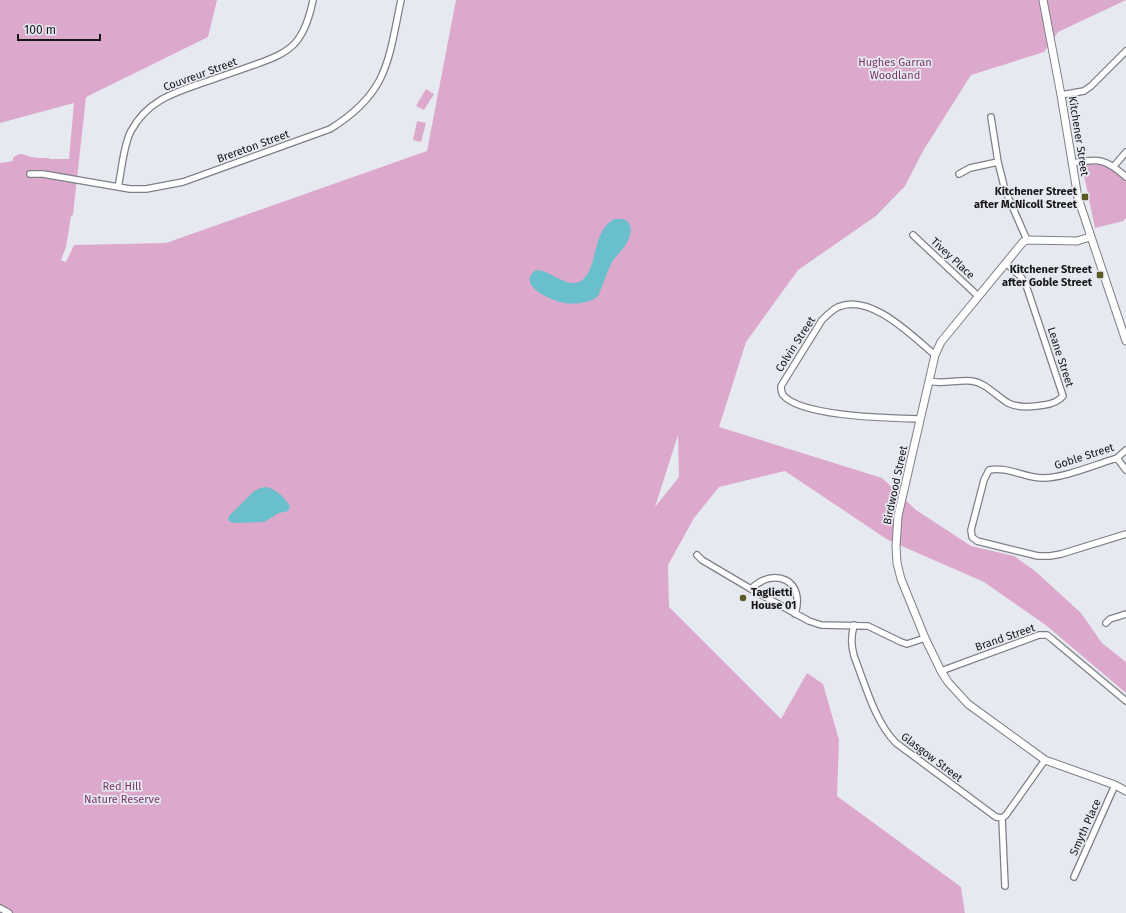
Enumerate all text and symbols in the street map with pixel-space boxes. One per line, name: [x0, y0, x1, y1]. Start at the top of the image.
scale bar: [18, 16, 100, 42]
text: 100 m: [24, 23, 56, 37]
street label: Couvreur Street: [162, 55, 239, 94]
park label: Hughes Garran Woodland: [858, 56, 932, 82]
street label: Kitchener Street: [1066, 95, 1091, 177]
street label: Brereton Street: [215, 127, 291, 166]
place label: Kitchener Street after McNicoll Street: [974, 185, 1078, 211]
marker: Kitchener Street after McNicoll Street: [1080, 192, 1090, 202]
street label: Tivey Place: [928, 235, 977, 282]
place label: Kitchener Street after Goble Street: [1002, 263, 1093, 289]
marker: Kitchener Street after Goble Street: [1095, 270, 1105, 280]
street label: Colvin Street: [773, 314, 818, 374]
street label: Leane Street: [1045, 326, 1076, 389]
street label: Goble Street: [1053, 441, 1116, 472]
street label: Birdwood Street: [881, 444, 910, 526]
place label: Taglietti House 01: [751, 586, 796, 612]
marker: Taglietti House 01: [738, 593, 748, 603]
street label: Brand Street: [974, 621, 1037, 654]
street label: Glasgow Street: [898, 730, 965, 785]
park label: Red Hill Nature Reserve: [84, 780, 160, 806]
street label: Smyth Place: [1067, 797, 1104, 858]

